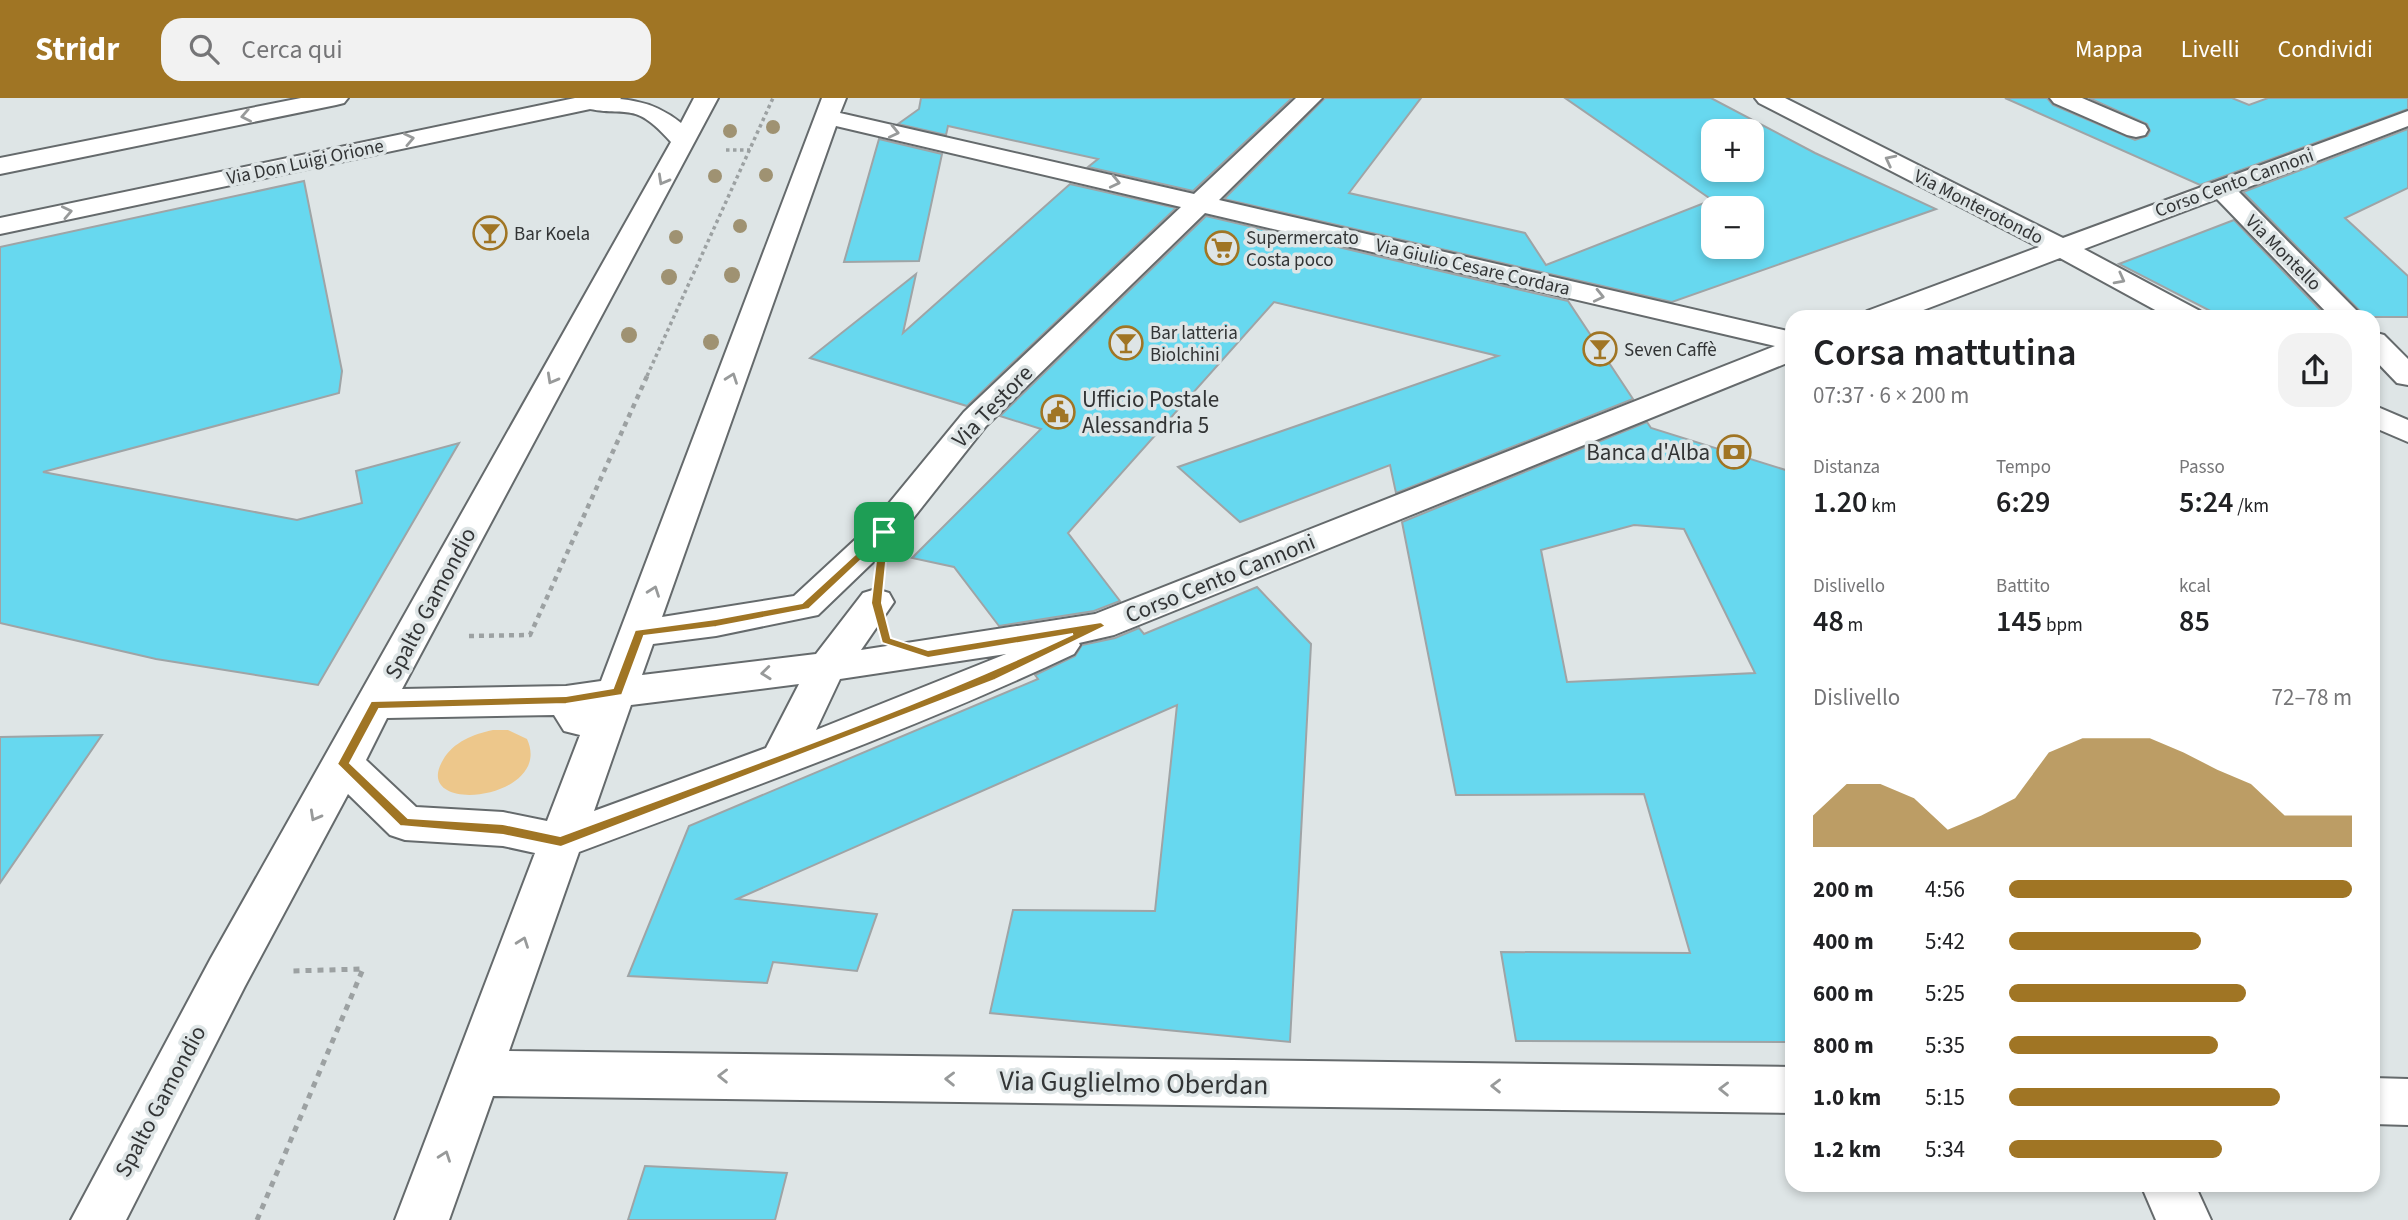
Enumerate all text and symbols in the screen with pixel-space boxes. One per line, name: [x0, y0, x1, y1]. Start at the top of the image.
search box: [161, 18, 651, 81]
text: Stridr: [35, 26, 119, 73]
icon: search: [185, 30, 223, 68]
text: Cerca qui: [241, 31, 343, 68]
text: Mappa: [2075, 32, 2143, 67]
text: Livelli: [2181, 32, 2240, 67]
text: Condividi: [2278, 32, 2373, 67]
one-way arrow: [240, 108, 252, 123]
map controls: [1701, 119, 1764, 259]
button: +: [1701, 119, 1764, 182]
one-way arrow: [887, 124, 899, 138]
street label: Via Don Luigi Orione: [224, 133, 386, 192]
one-way arrow: [403, 133, 415, 148]
street label: Corso Cento Cannoni: [2151, 142, 2318, 225]
one-way arrow: [1885, 155, 1897, 169]
street label: Via Monterotondo: [1909, 163, 2048, 252]
one-way arrow: [658, 173, 671, 185]
one-way arrow: [1109, 174, 1121, 189]
button: −: [1701, 196, 1764, 259]
one-way arrow: [61, 205, 73, 220]
street label: Via Montello: [2239, 209, 2327, 297]
bar icon: Bar Koela: [471, 214, 509, 252]
place label: Bar Koela: [514, 221, 590, 248]
place label: Supermercato Costa poco: [1246, 225, 1359, 274]
supermarket icon: Supermercato Costa poco: [1203, 229, 1241, 267]
street label: Via Giulio Cesare Cordara: [1373, 232, 1573, 303]
one-way arrow: [2113, 271, 2125, 284]
one-way arrow: [1593, 288, 1605, 302]
place label: Bar latteria Biolchini: [1150, 320, 1238, 369]
bar icon: Bar latteria Biolchini: [1107, 324, 1145, 362]
text: Corsa mattutina: [1813, 326, 2077, 380]
bar icon: Seven Caffè: [1581, 330, 1619, 368]
button: share: [2278, 333, 2352, 407]
place label: Seven Caffè: [1624, 337, 1717, 364]
street label: Via Testore: [944, 357, 1040, 455]
one-way arrow: [547, 372, 560, 384]
one-way arrow: [724, 372, 738, 384]
text: 07:37 · 6 × 200 m: [1813, 379, 1969, 412]
place label: Ufficio Postale Alessandria 5: [1082, 383, 1219, 442]
public building icon: Ufficio Postale Alessandria 5: [1039, 393, 1077, 431]
bank icon: Banca d'Alba: [1715, 433, 1753, 471]
place label: Banca d'Alba: [1586, 436, 1710, 469]
text: Distanza: [1813, 454, 1880, 481]
text: Tempo: [1996, 454, 2051, 481]
text: Passo: [2179, 454, 2225, 481]
text: 1.20: [1813, 481, 1867, 524]
text: 6:29: [1996, 481, 2050, 524]
text: 5:24: [2179, 481, 2233, 524]
text: km: [1867, 493, 1896, 520]
text: /km: [2233, 493, 2269, 520]
pin: [854, 502, 914, 562]
icon: arrive: [865, 513, 903, 551]
street label: Spalto Gamondio: [377, 522, 484, 685]
street label: Corso Cento Cannoni: [1120, 525, 1320, 632]
text: Dislivello: [1813, 573, 1885, 600]
text: Battito: [1996, 573, 2050, 600]
text: kcal: [2179, 573, 2211, 600]
one-way arrow: [646, 586, 660, 598]
text: 48: [1813, 600, 1844, 643]
text: 145: [1996, 600, 2042, 643]
text: 85: [2179, 600, 2210, 643]
text: m: [1844, 612, 1863, 639]
text: bpm: [2042, 612, 2083, 639]
one-way arrow: [761, 666, 772, 681]
text: Dislivello: [1813, 681, 1900, 714]
text: 72–78 m: [2272, 681, 2352, 714]
one-way arrow: [310, 808, 323, 821]
text: 200 m: [1813, 873, 1874, 906]
text: 4:56: [1925, 873, 1965, 906]
text: 400 m: [1813, 925, 1874, 958]
text: 5:42: [1925, 925, 1965, 958]
one-way arrow: [515, 937, 529, 949]
text: 600 m: [1813, 977, 1874, 1010]
text: 5:25: [1925, 977, 1965, 1010]
street label: Spalto Gamondio: [107, 1020, 214, 1183]
text: 800 m: [1813, 1029, 1874, 1062]
text: 5:35: [1925, 1029, 1965, 1062]
street label: Via Guglielmo Oberdan: [999, 1061, 1269, 1105]
one-way arrow: [717, 1069, 728, 1084]
one-way arrow: [945, 1071, 955, 1087]
one-way arrow: [1491, 1078, 1501, 1094]
one-way arrow: [1718, 1081, 1729, 1097]
text: 1.0 km: [1813, 1081, 1881, 1114]
text: 5:15: [1925, 1081, 1965, 1114]
text: 1.2 km: [1813, 1133, 1881, 1166]
text: 5:34: [1925, 1133, 1965, 1166]
one-way arrow: [437, 1151, 451, 1163]

